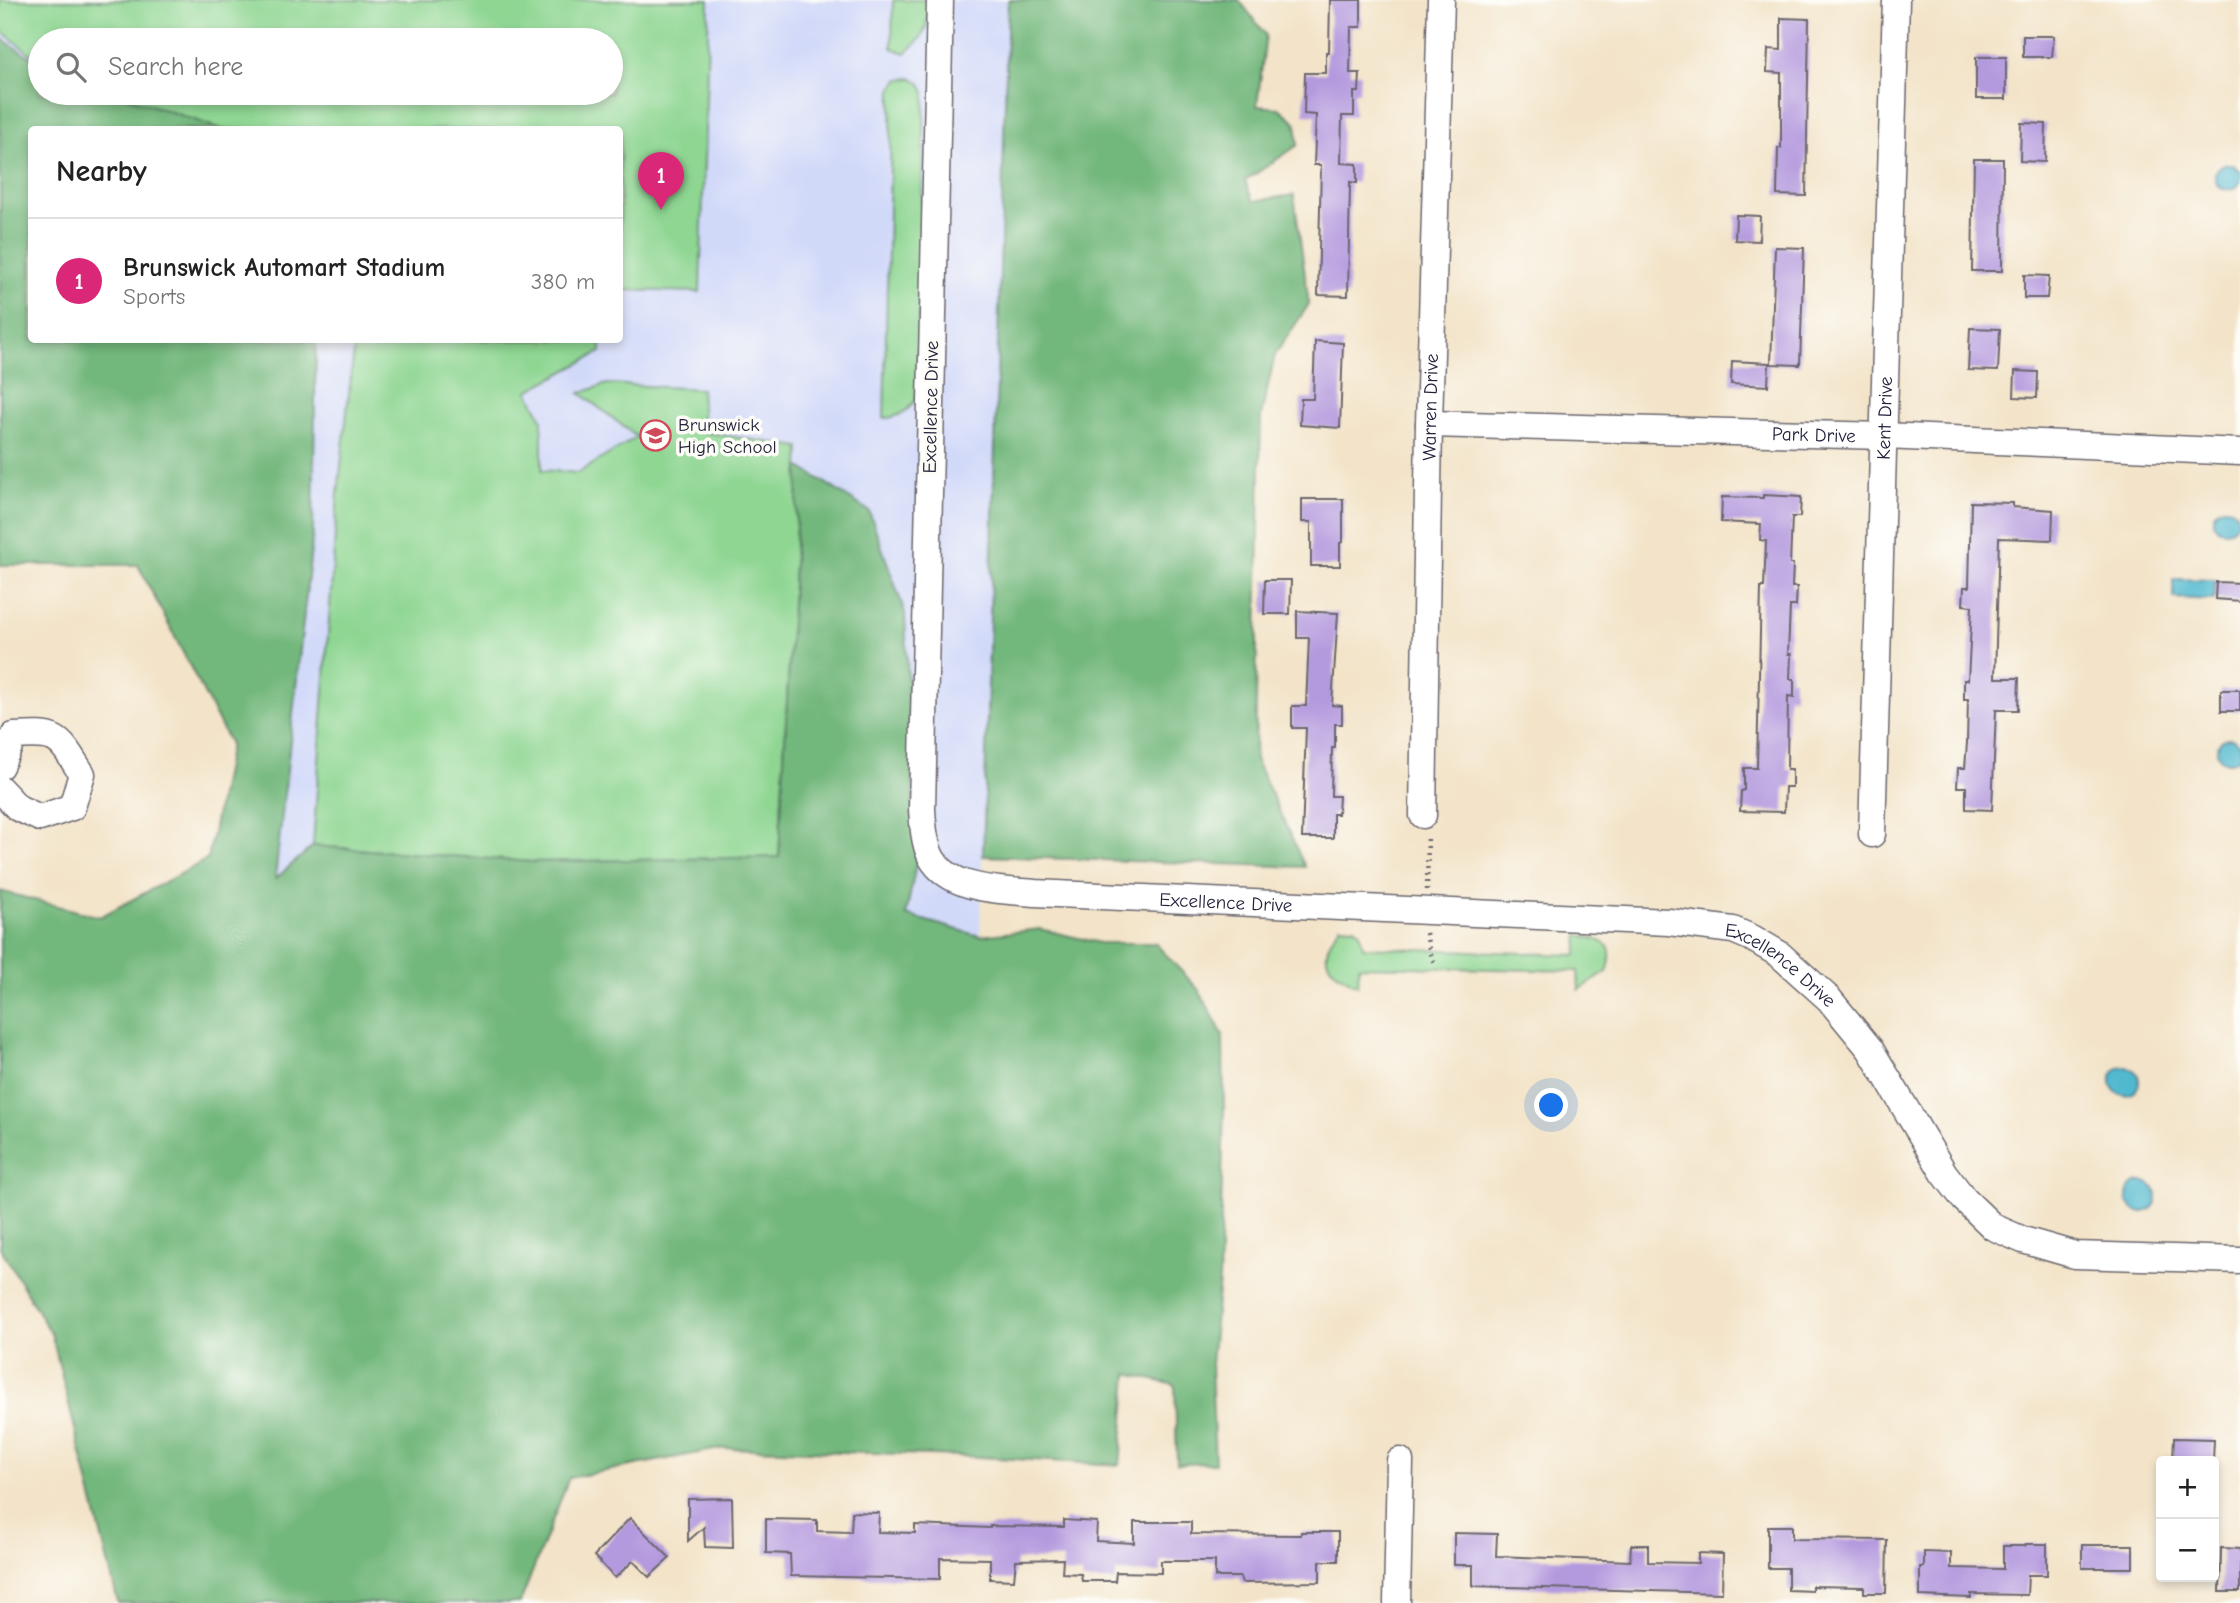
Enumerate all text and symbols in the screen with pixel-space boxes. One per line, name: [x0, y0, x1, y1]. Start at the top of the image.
search box: [28, 28, 623, 105]
icon: search: [52, 48, 90, 86]
text: Search here: [108, 52, 243, 82]
pin: 1: [638, 152, 684, 210]
text: Nearby: [56, 154, 147, 189]
text: Brunswick Automart Stadium: [123, 253, 445, 283]
text: 1: [74, 268, 84, 295]
text: 380 m: [531, 268, 595, 295]
text: Sports: [123, 283, 185, 310]
street label: Excellence Drive: [919, 340, 943, 474]
street label: Warren Drive: [1418, 353, 1443, 461]
street label: Kent Drive: [1873, 376, 1897, 460]
place label: Brunswick High School: [678, 414, 777, 458]
school or university icon: Brunswick High School: [638, 418, 672, 452]
street label: Park Drive: [1772, 423, 1856, 447]
street label: Excellence Drive: [1159, 889, 1293, 917]
street label: Excellence Drive: [1724, 919, 1841, 1011]
your location: [1534, 1088, 1568, 1122]
map controls: [2156, 1456, 2219, 1582]
button: +: [2156, 1456, 2219, 1519]
button: −: [2156, 1519, 2219, 1582]

